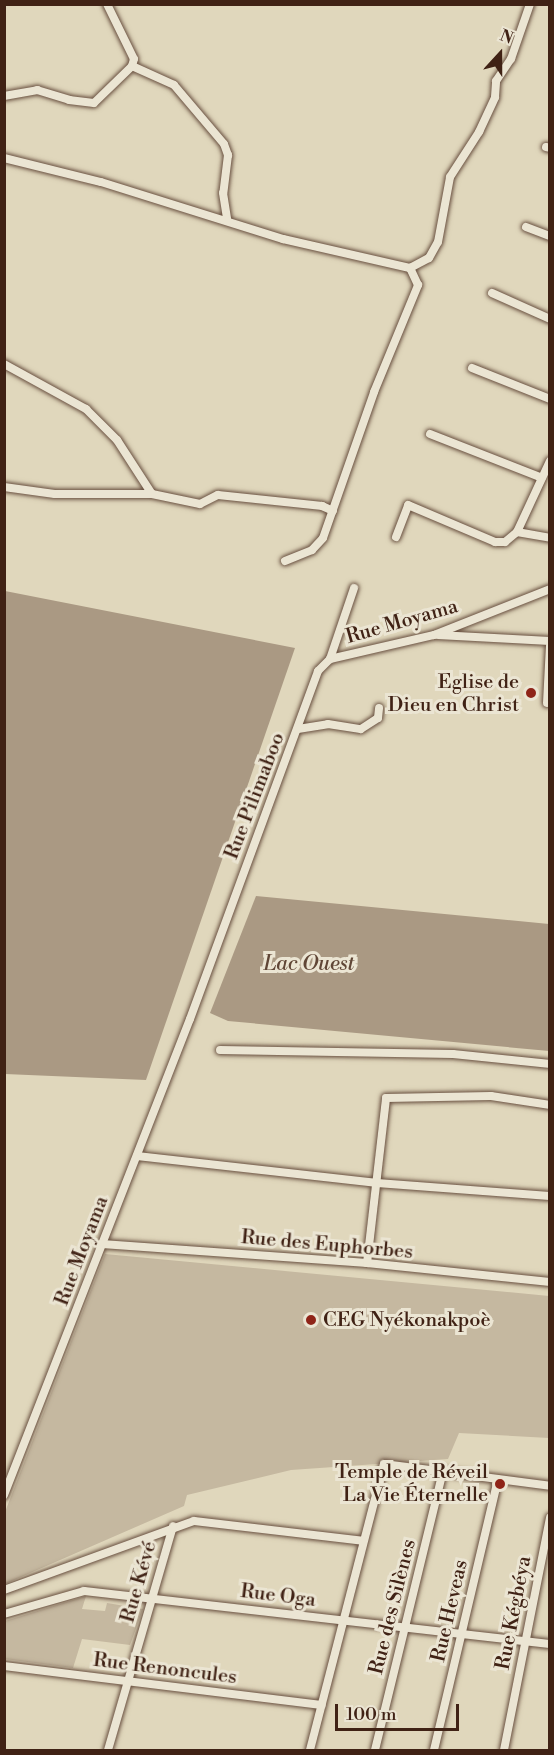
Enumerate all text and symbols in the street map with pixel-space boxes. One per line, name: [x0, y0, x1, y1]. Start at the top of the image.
north arrow: [470, 24, 530, 84]
text: N: [497, 26, 516, 49]
street label: Rue Moyama: [343, 595, 461, 649]
place label: Eglise de Dieu en Christ: [388, 670, 519, 717]
marker: Eglise de Dieu en Christ: [524, 686, 538, 700]
street label: Rue Pilimaboo: [220, 729, 290, 863]
water label: Lac Ouest: [264, 951, 354, 977]
street label: Rue Moyama: [50, 1193, 114, 1309]
street label: Rue des Euphorbes: [240, 1226, 414, 1264]
place label: CEG Nyékonakpoè: [323, 1308, 491, 1332]
marker: CEG Nyékonakpoè: [304, 1313, 318, 1327]
place label: Temple de Réveil La Vie Éternelle: [335, 1460, 488, 1507]
marker: Temple de Réveil La Vie Éternelle: [493, 1477, 507, 1491]
street label: Rue des Silènes: [365, 1537, 421, 1677]
street label: Rue Kévé: [116, 1538, 162, 1626]
street label: Rue Kégbéya: [491, 1554, 537, 1672]
street label: Rue Heveas: [427, 1558, 473, 1664]
street label: Rue Oga: [239, 1579, 317, 1613]
street label: Rue Renoncules: [92, 1648, 238, 1690]
scale bar: [338, 1692, 462, 1730]
text: 100 m: [346, 1703, 397, 1726]

